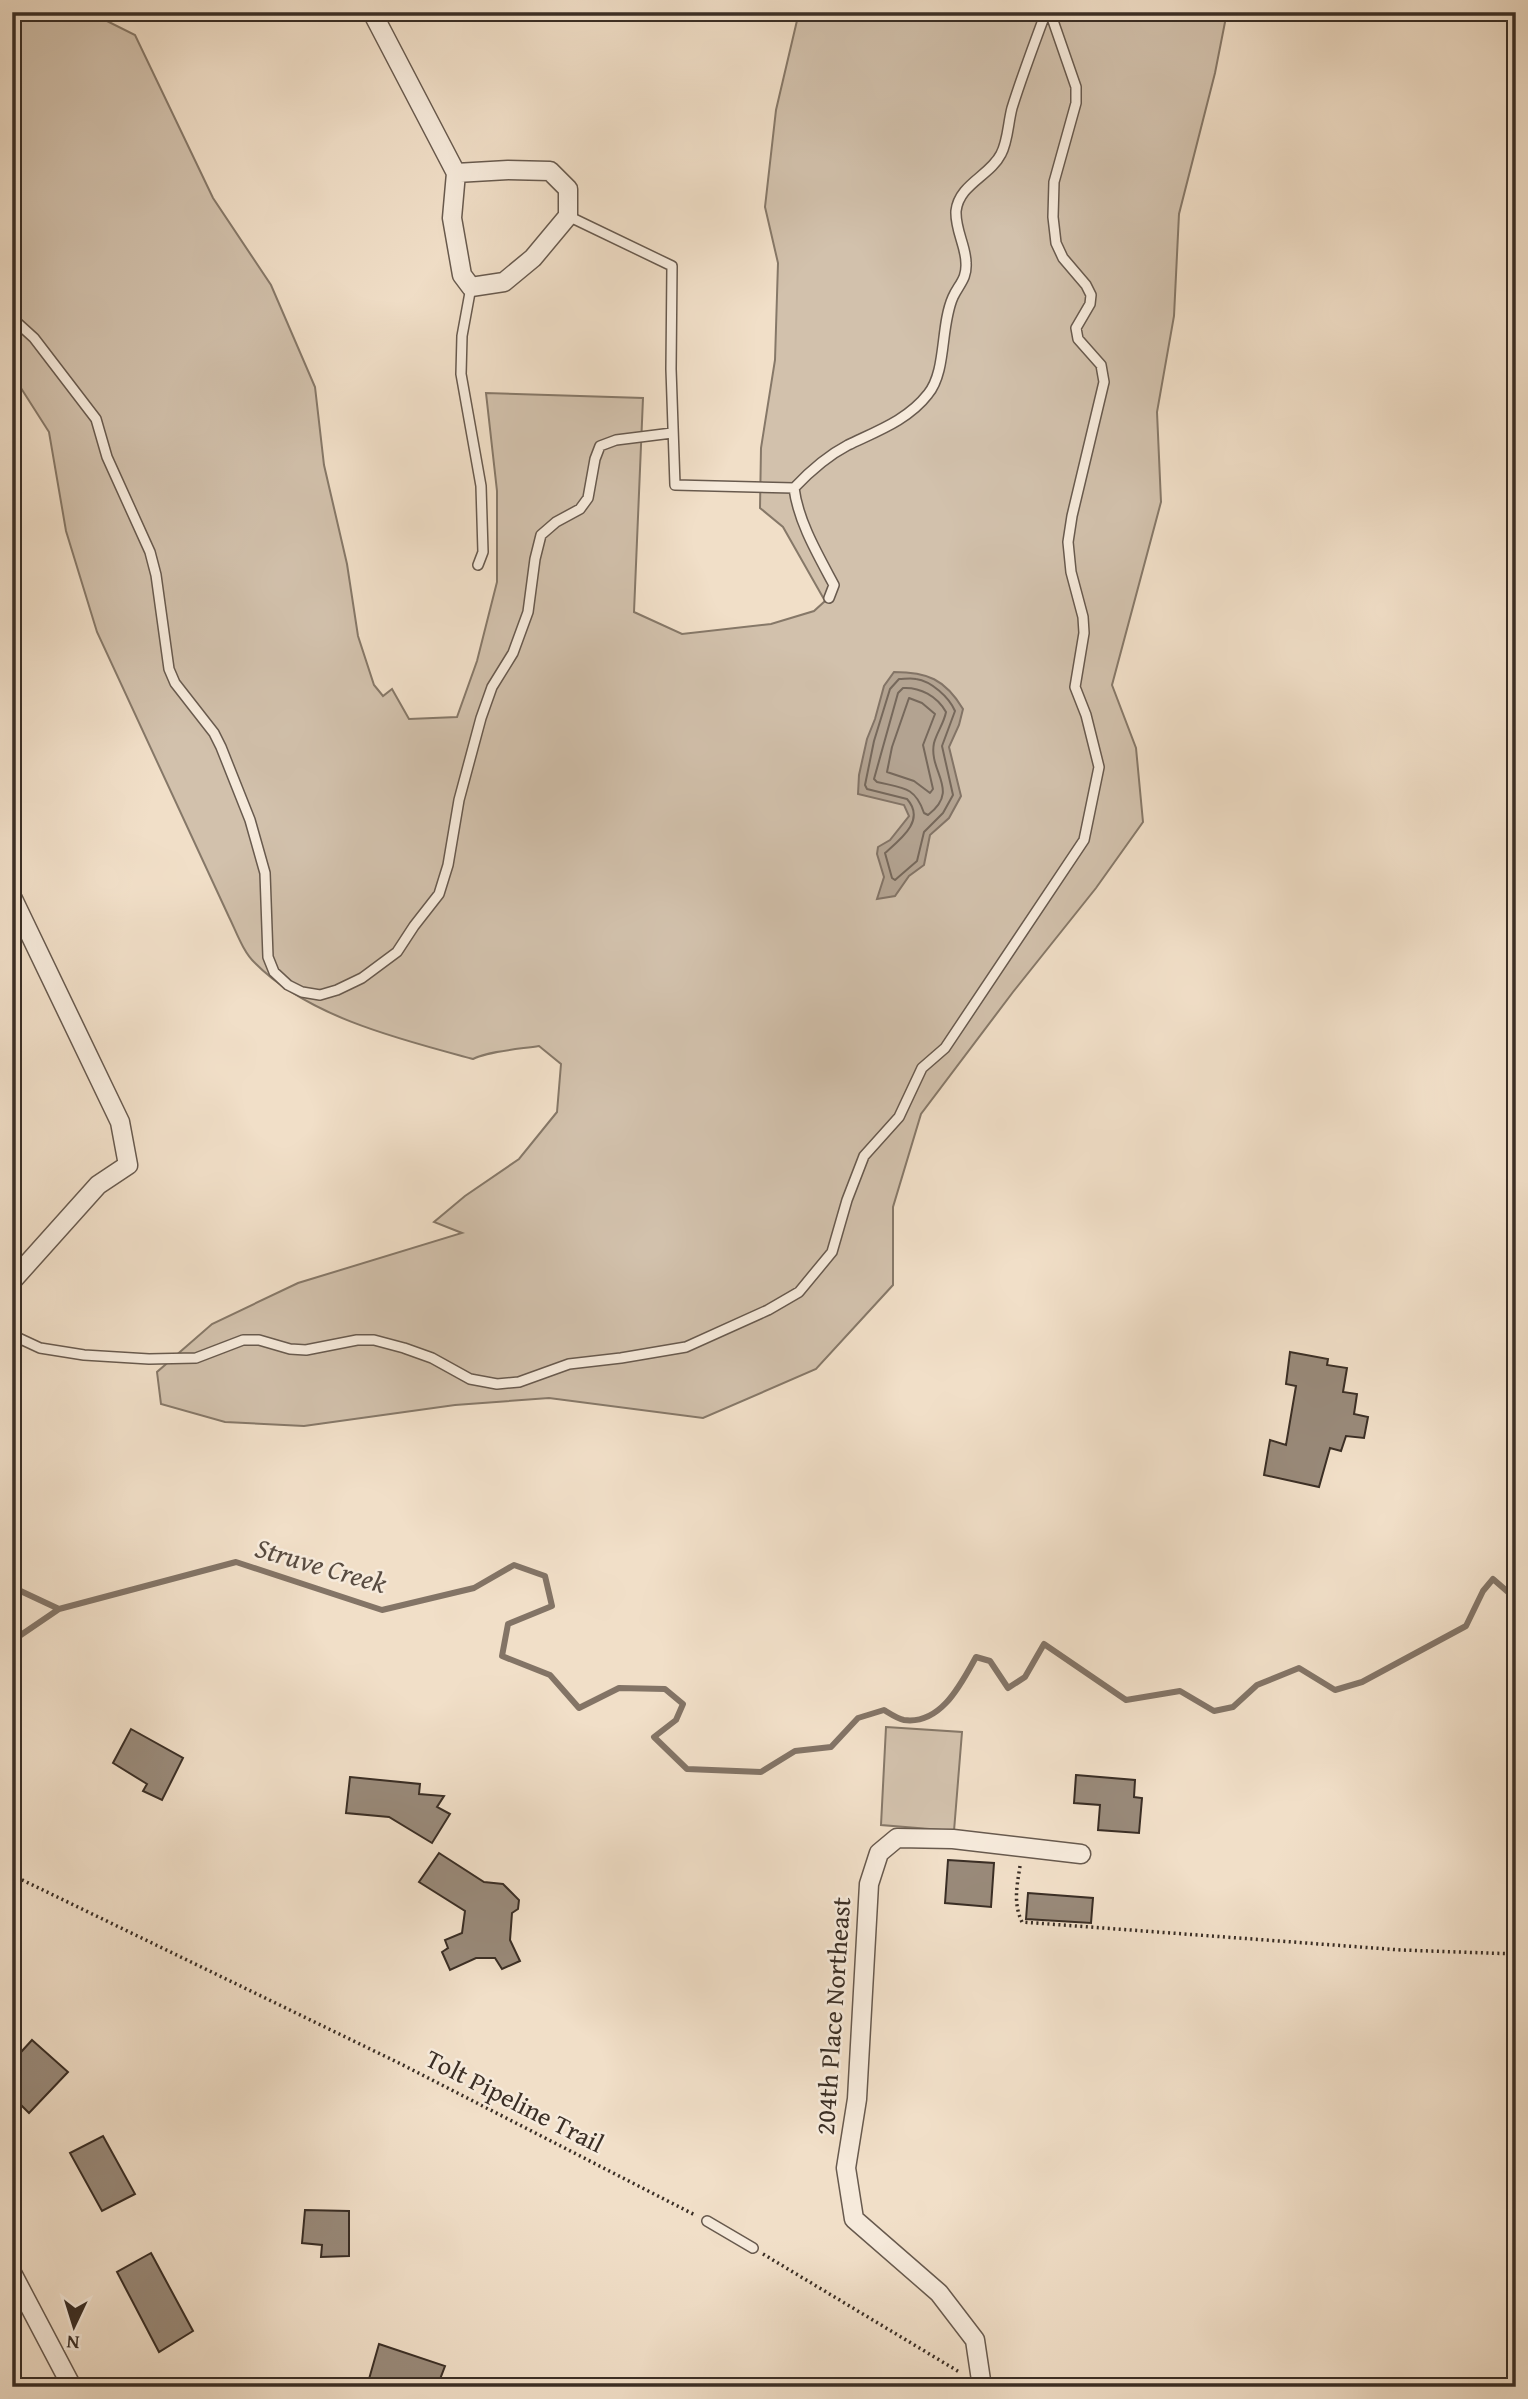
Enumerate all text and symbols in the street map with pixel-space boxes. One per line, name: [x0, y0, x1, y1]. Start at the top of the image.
water label: Struve Creek: [251, 1526, 392, 1603]
street label: 204th Place Northeast: [805, 1895, 860, 2136]
street label: Tolt Pipeline Trail: [419, 2039, 611, 2162]
north arrow: [38, 2290, 108, 2360]
text: N: [65, 2329, 80, 2357]

